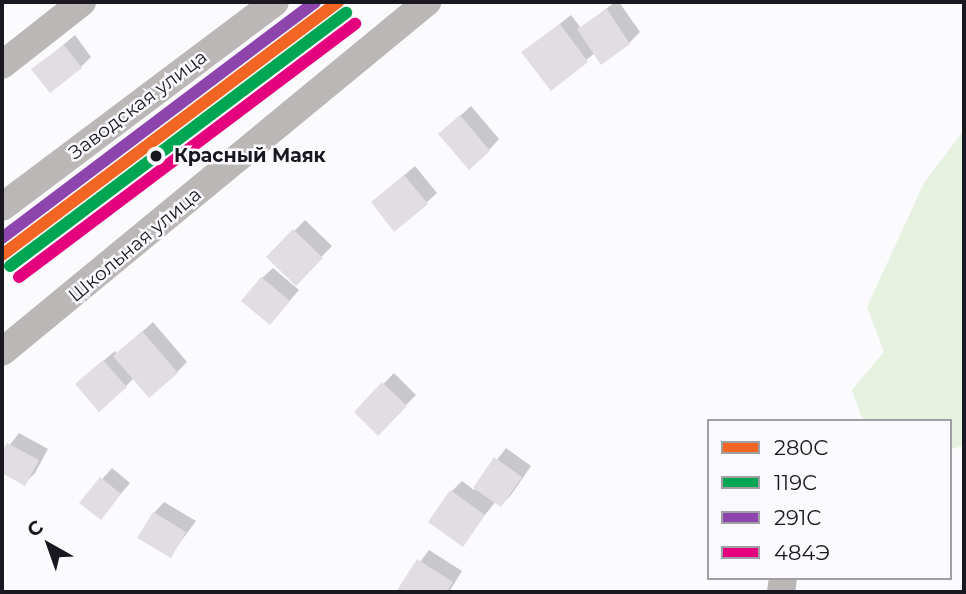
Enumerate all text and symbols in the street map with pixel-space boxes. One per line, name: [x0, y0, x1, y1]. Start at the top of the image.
street label: Заводская улица: [64, 46, 212, 164]
marker: Красный Маяк: [144, 144, 168, 168]
place label: Красный Маяк: [174, 145, 326, 167]
street label: Школьная улица: [64, 183, 206, 307]
legend: [707, 419, 952, 580]
text: 280С: [774, 435, 828, 460]
text: 119С: [774, 470, 817, 495]
text: 291С: [774, 505, 821, 530]
north arrow: [14, 510, 84, 580]
text: С: [22, 515, 48, 542]
text: 484Э: [774, 540, 830, 565]

